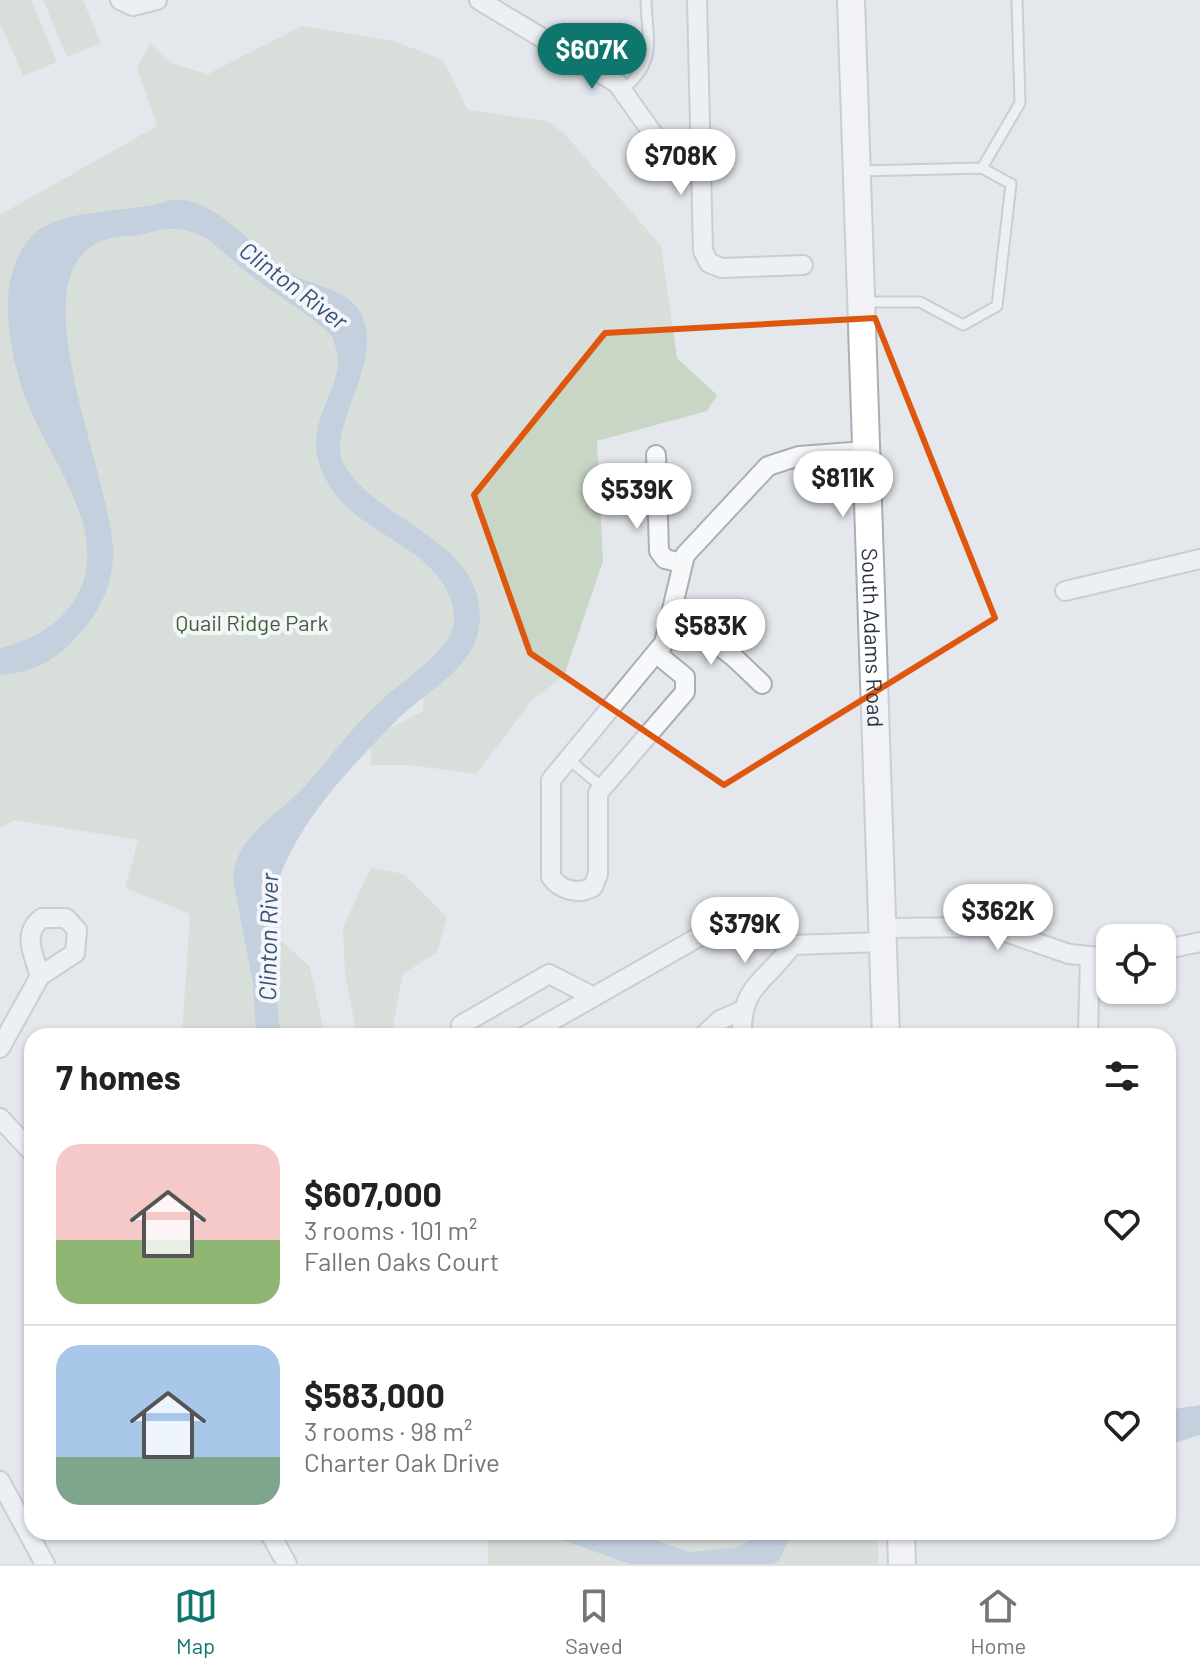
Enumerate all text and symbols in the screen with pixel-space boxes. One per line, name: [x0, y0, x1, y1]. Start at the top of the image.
pin: $607K: [536, 23, 648, 91]
text: $607K: [556, 33, 628, 64]
pin: $708K: [625, 129, 737, 197]
text: $708K: [645, 139, 717, 170]
water label: Clinton River: [234, 235, 355, 336]
pin: $811K: [787, 451, 899, 519]
text: $811K: [811, 461, 875, 492]
pin: $539K: [581, 463, 693, 531]
text: $539K: [600, 473, 674, 504]
street label: South Adams Road: [858, 548, 890, 728]
pin: $583K: [655, 599, 767, 667]
park label: Quail Ridge Park: [176, 609, 329, 635]
text: $583K: [674, 609, 748, 640]
water label: Clinton River: [252, 871, 283, 1001]
pin: $362K: [942, 884, 1054, 952]
text: $362K: [961, 894, 1035, 925]
pin: $379K: [689, 897, 801, 965]
text: $379K: [709, 907, 781, 938]
map controls: [1096, 924, 1176, 1004]
button: locate: [1096, 924, 1176, 1004]
icon: filters: [1100, 1054, 1144, 1098]
text: 7 homes: [56, 1056, 181, 1097]
text: $607,000: [304, 1173, 442, 1214]
icon: home: [120, 1176, 216, 1272]
icon: heart: [1100, 1202, 1144, 1246]
text: 3 rooms · 101 m²: [304, 1214, 477, 1245]
text: Fallen Oaks Court: [304, 1245, 499, 1276]
text: $583,000: [304, 1374, 445, 1415]
icon: home: [120, 1377, 216, 1473]
icon: heart: [1100, 1403, 1144, 1447]
text: 3 rooms · 98 m²: [304, 1415, 472, 1446]
text: Charter Oak Drive: [304, 1446, 500, 1477]
tab: Map: [174, 1584, 218, 1658]
tab: Saved: [565, 1584, 623, 1658]
tab: Home: [970, 1584, 1026, 1658]

